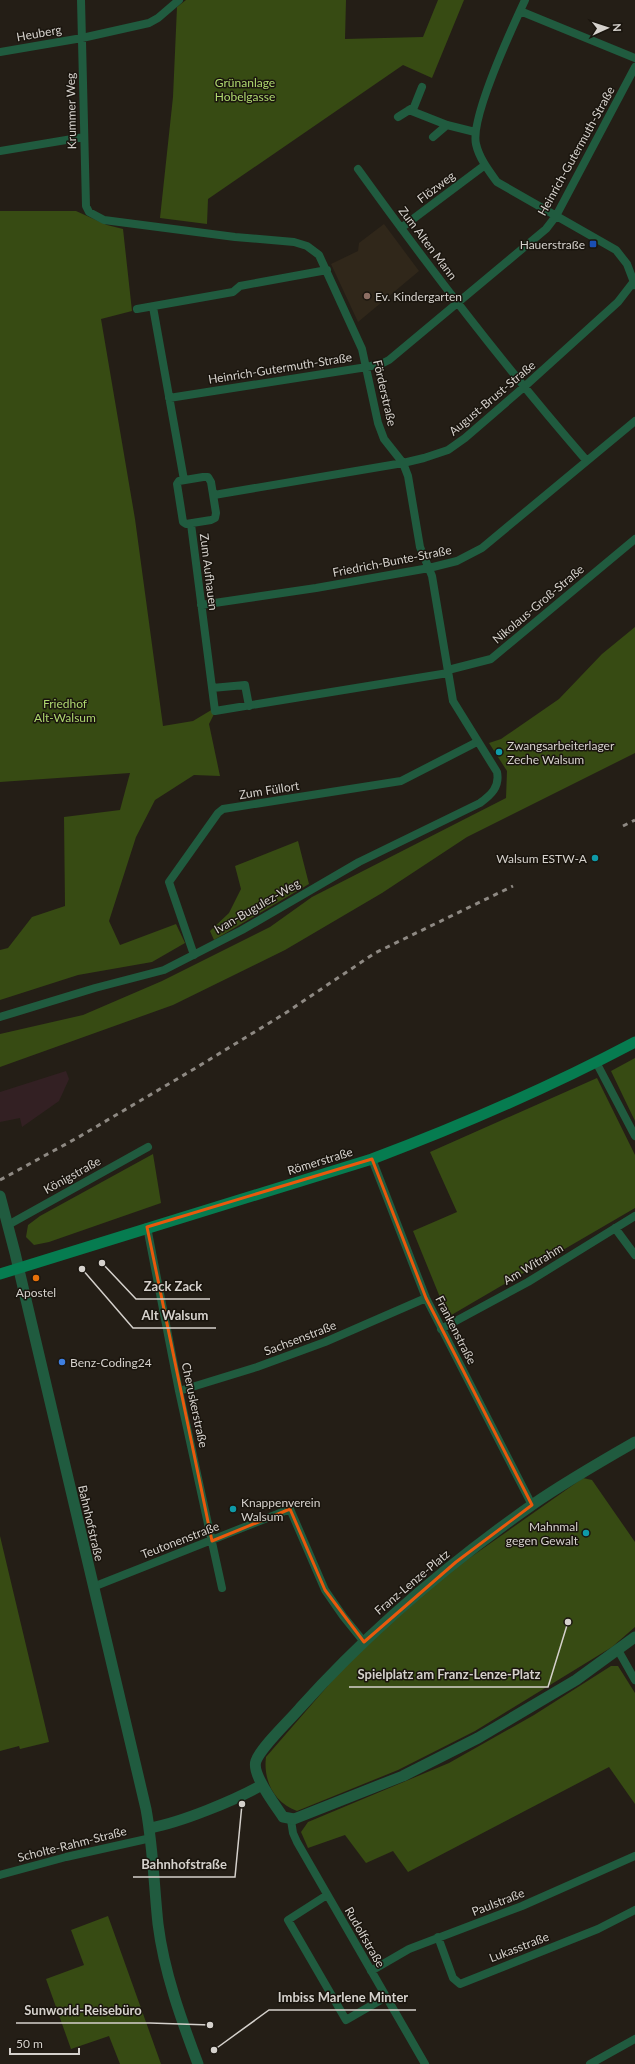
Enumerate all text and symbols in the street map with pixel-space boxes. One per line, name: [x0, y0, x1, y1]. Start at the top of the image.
north arrow: [587, 8, 627, 48]
street label: Heuberg: [15, 22, 63, 44]
text: N: [611, 23, 624, 32]
street label: Krummer Weg: [63, 73, 79, 149]
park label: Grünanlage Hobelgasse: [215, 75, 275, 104]
street label: Heinrich-Gutermuth-Straße: [534, 84, 618, 218]
street label: Flözweg: [414, 168, 458, 206]
street label: Zum Alten Mann: [396, 203, 460, 283]
place label: Hauerstraße: [520, 237, 585, 252]
marker: Hauerstraße: [588, 239, 598, 249]
place label: Ev. Kindergarten: [375, 289, 462, 304]
marker: Ev. Kindergarten: [362, 291, 372, 301]
street label: Heinrich-Gutermuth-Straße: [207, 349, 353, 387]
street label: August-Brust-Straße: [446, 357, 538, 439]
street label: Förderstraße: [370, 358, 400, 428]
street label: Zum Aufhauen: [197, 533, 221, 611]
street label: Friedrich-Bunte-Straße: [331, 542, 453, 580]
street label: Nikolaus-Groß-Straße: [489, 561, 587, 647]
park label: Friedhof Alt-Walsum: [34, 696, 96, 725]
place label: Zwangsarbeiterlager Zeche Walsum: [507, 738, 615, 767]
marker: Zwangsarbeiterlager Zeche Walsum: [494, 747, 504, 757]
street label: Zum Füllort: [238, 778, 301, 802]
place label: Walsum ESTW-A: [496, 851, 588, 866]
marker: Walsum ESTW-A: [590, 853, 600, 863]
street label: Ivan-Bugulez-Weg: [211, 875, 303, 937]
street label: Römerstraße: [286, 1144, 354, 1178]
street label: Königstraße: [41, 1153, 103, 1197]
street label: Am Witrahm: [500, 1240, 566, 1288]
marker: Apostel: [31, 1273, 41, 1283]
callout: Zack Zack: [136, 1274, 210, 1299]
text: Zack Zack: [144, 1278, 202, 1294]
place label: Apostel: [16, 1285, 56, 1300]
street label: Frankenstraße: [432, 1293, 480, 1367]
callout: Alt Walsum: [133, 1303, 216, 1328]
text: Alt Walsum: [141, 1307, 209, 1323]
street label: Sachsenstraße: [262, 1317, 338, 1359]
place label: Benz-Coding24: [70, 1355, 152, 1370]
marker: Benz-Coding24: [57, 1357, 67, 1367]
street label: Cheruskerstraße: [179, 1361, 211, 1449]
street label: Bahnhofstraße: [75, 1483, 107, 1563]
place label: Knappenverein Walsum: [241, 1495, 320, 1524]
marker: Knappenverein Walsum: [228, 1504, 238, 1514]
street label: Teutonenstraße: [139, 1518, 221, 1562]
place label: Mahnmal gegen Gewalt: [506, 1519, 579, 1548]
marker: Mahnmal gegen Gewalt: [581, 1528, 591, 1538]
street label: Franz-Lenze-Platz: [371, 1546, 453, 1618]
callout: Spielplatz am Franz-Lenze-Platz: [349, 1662, 548, 1687]
text: Spielplatz am Franz-Lenze-Platz: [358, 1666, 540, 1682]
street label: Scholte-Rahm-Straße: [16, 1823, 128, 1865]
callout: Bahnhofstraße: [133, 1852, 235, 1877]
text: Bahnhofstraße: [141, 1856, 227, 1872]
street label: Paulstraße: [469, 1885, 527, 1919]
street label: Rudolfstraße: [342, 1904, 388, 1970]
street label: Lukasstraße: [487, 1929, 551, 1965]
callout: Imbiss Marlene Minter: [269, 1985, 416, 2010]
text: Imbiss Marlene Minter: [278, 1989, 408, 2005]
callout: Sunworld-Reisebüro: [16, 1998, 150, 2023]
text: Sunworld-Reisebüro: [24, 2002, 142, 2018]
scale bar: [10, 2030, 79, 2056]
text: 50 m: [16, 2036, 43, 2051]

